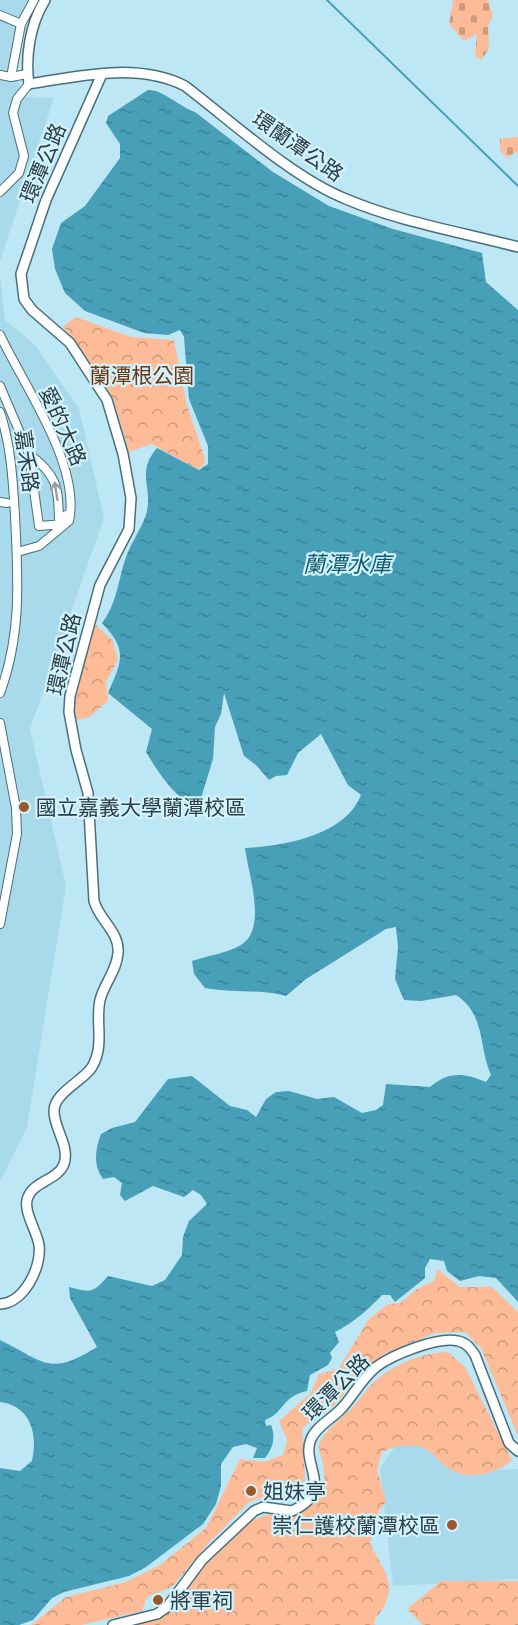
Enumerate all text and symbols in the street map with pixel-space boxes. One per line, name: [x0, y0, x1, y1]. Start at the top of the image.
street label: 環蘭潭公路: [248, 106, 348, 186]
street label: 環潭公路: [15, 119, 71, 207]
park label: 蘭潭根公園: [90, 363, 195, 388]
street label: 愛的大路: [34, 383, 92, 469]
street label: 嘉禾路: [10, 428, 44, 494]
one-way arrow: [51, 481, 62, 501]
water label: 蘭潭水庫: [303, 551, 394, 578]
street label: 環潭公路: [42, 610, 86, 698]
place label: 國立嘉義大學蘭潭校區: [36, 795, 246, 820]
marker: 國立嘉義大學蘭潭校區: [17, 800, 31, 814]
street label: 環潭公路: [297, 1348, 375, 1426]
place label: 姐妹亭: [263, 1479, 326, 1504]
marker: 姐妹亭: [244, 1484, 258, 1498]
place label: 崇仁護校蘭潭校區: [272, 1513, 440, 1538]
marker: 崇仁護校蘭潭校區: [445, 1518, 459, 1532]
place label: 將軍祠: [170, 1588, 233, 1613]
marker: 將軍祠: [151, 1593, 165, 1607]

